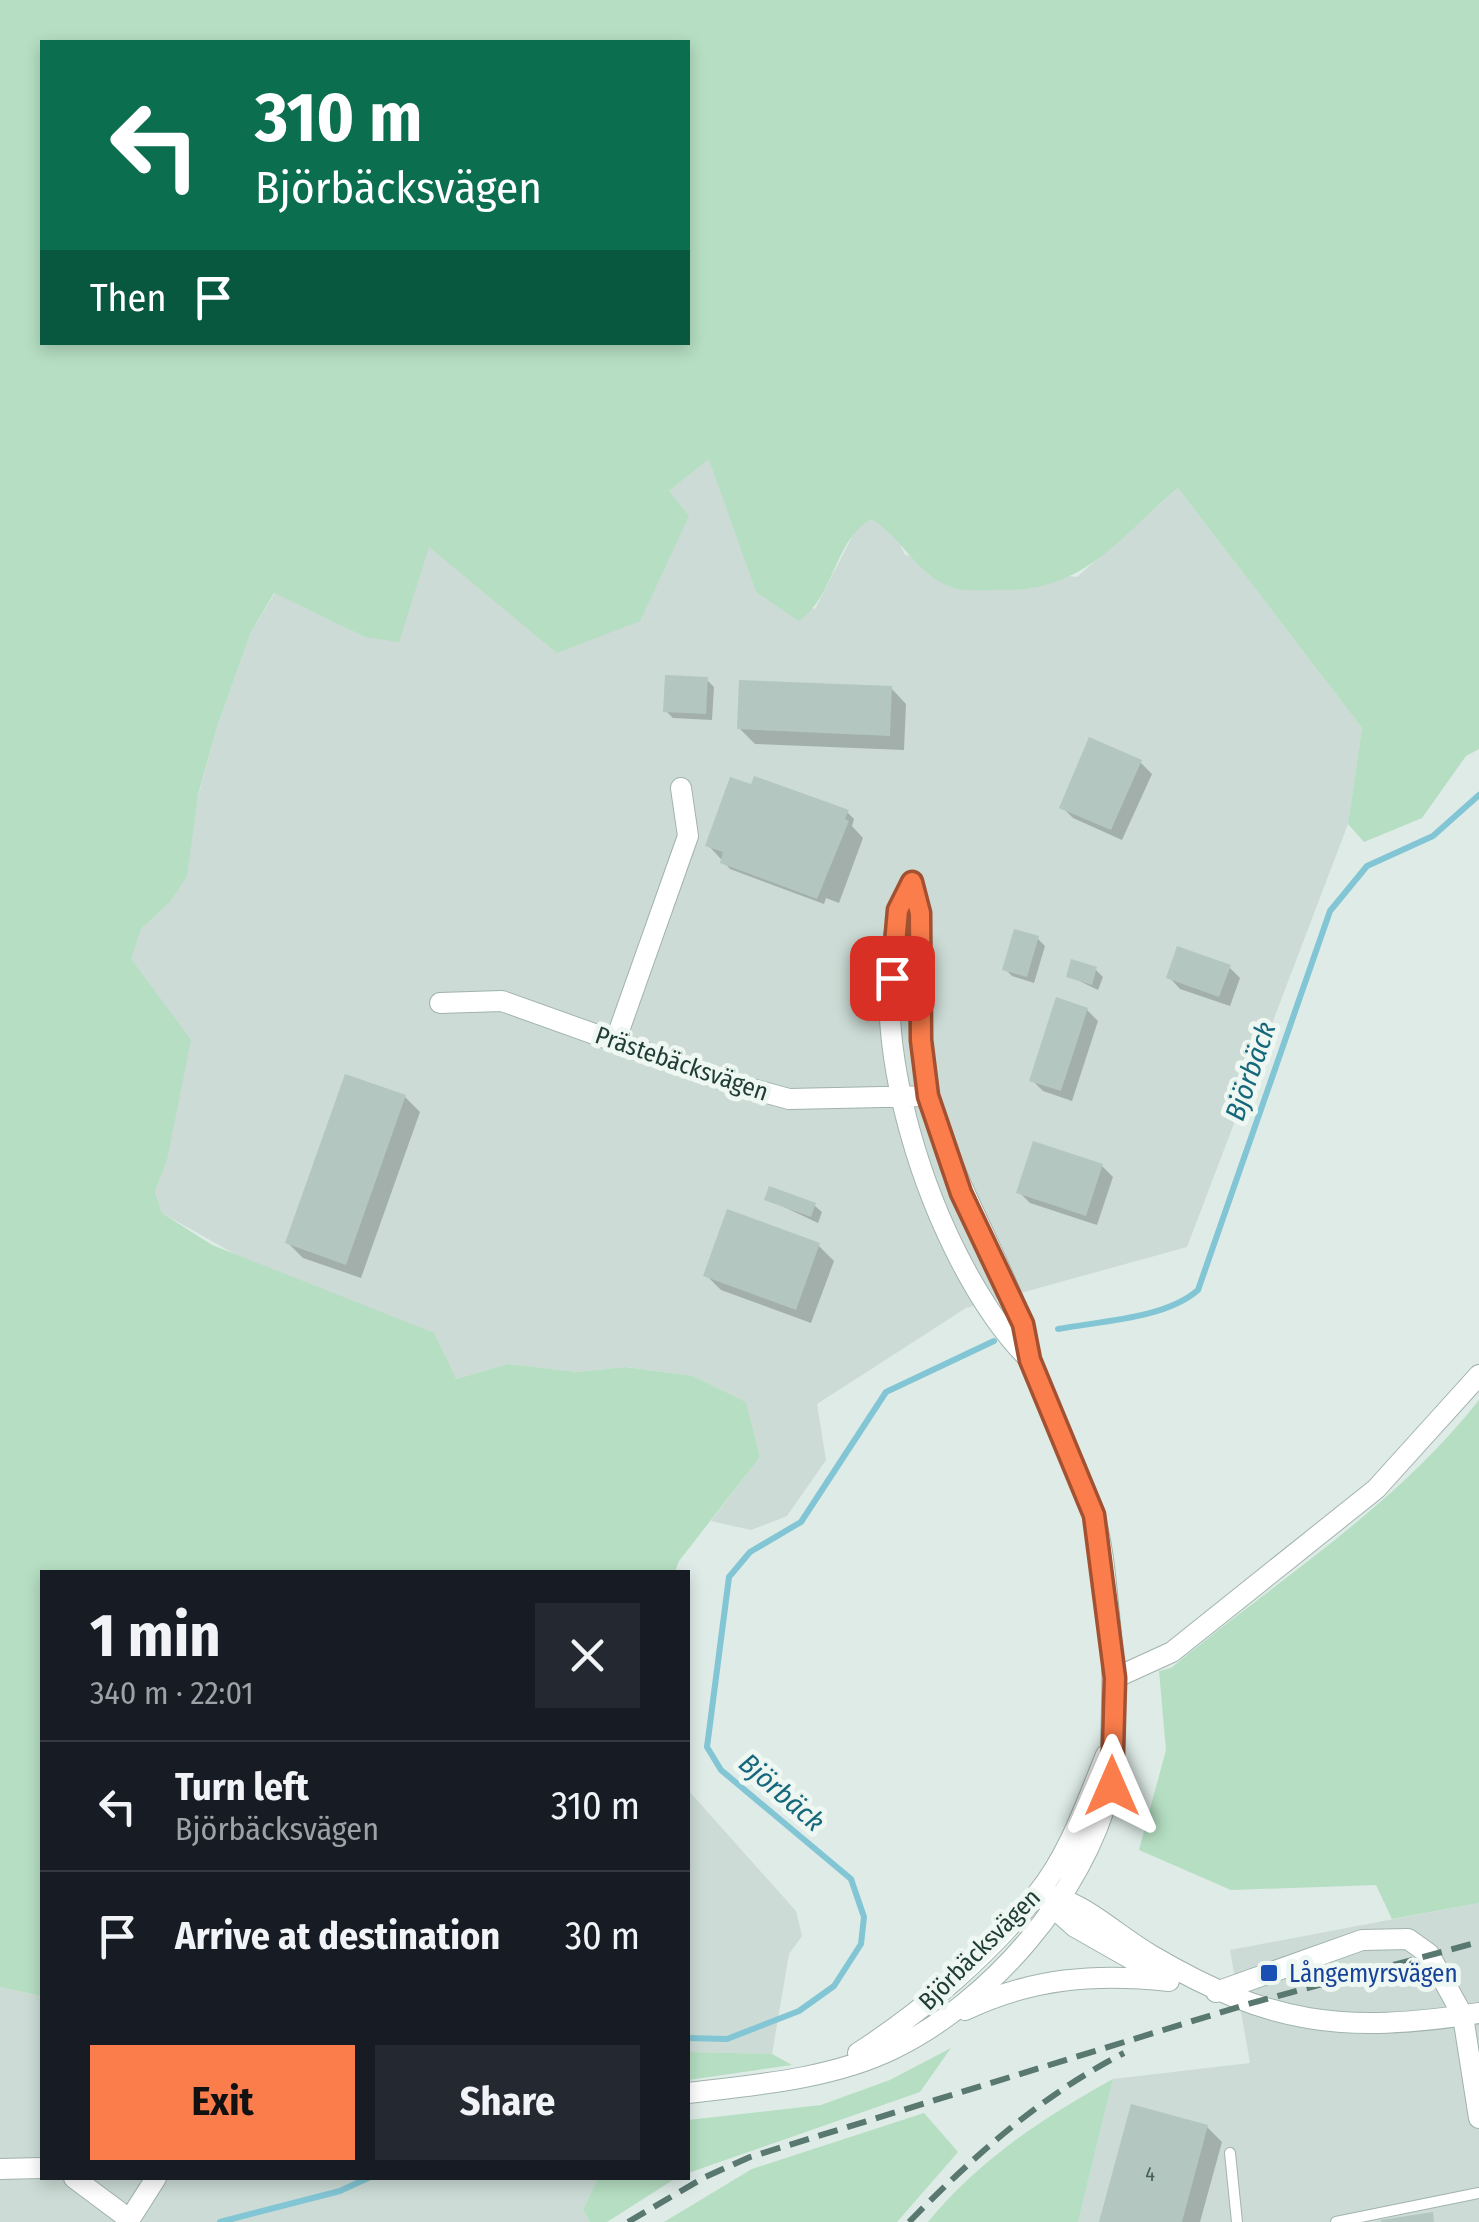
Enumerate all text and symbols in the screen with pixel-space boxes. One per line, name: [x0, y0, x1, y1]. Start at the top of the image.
text: 310 m: [255, 76, 423, 160]
icon: left: [90, 80, 220, 210]
text: Björbäcksvägen: [255, 161, 542, 215]
icon: arrive: [186, 270, 241, 325]
text: Then: [90, 275, 166, 321]
pin: [850, 936, 935, 1021]
icon: arrive: [865, 951, 920, 1006]
water label: Björbäck: [1218, 1017, 1283, 1125]
street label: Prästebäcksvägen: [591, 1020, 772, 1108]
text: 1 min: [90, 1600, 221, 1672]
button: close: [535, 1603, 640, 1708]
text: 340 m · 22:01: [90, 1674, 254, 1712]
position arrow: [1060, 1734, 1164, 1838]
water label: Björbäck: [732, 1746, 831, 1838]
text: Turn left: [175, 1764, 309, 1810]
icon: left: [90, 1779, 145, 1834]
text: 310 m: [551, 1783, 640, 1829]
text: Björbäcksvägen: [175, 1810, 379, 1848]
street label: Björbäcksvägen: [913, 1883, 1047, 2017]
icon: arrive: [90, 1909, 145, 1964]
text: Arrive at destination: [175, 1913, 500, 1959]
text: 30 m: [565, 1913, 640, 1959]
place label: Långemyrsvägen: [1289, 1959, 1458, 1989]
marker: Långemyrsvägen: [1258, 1962, 1280, 1984]
button: Exit: [90, 2045, 355, 2160]
button: Share: [375, 2045, 640, 2160]
house number: 4: [1145, 2162, 1155, 2186]

